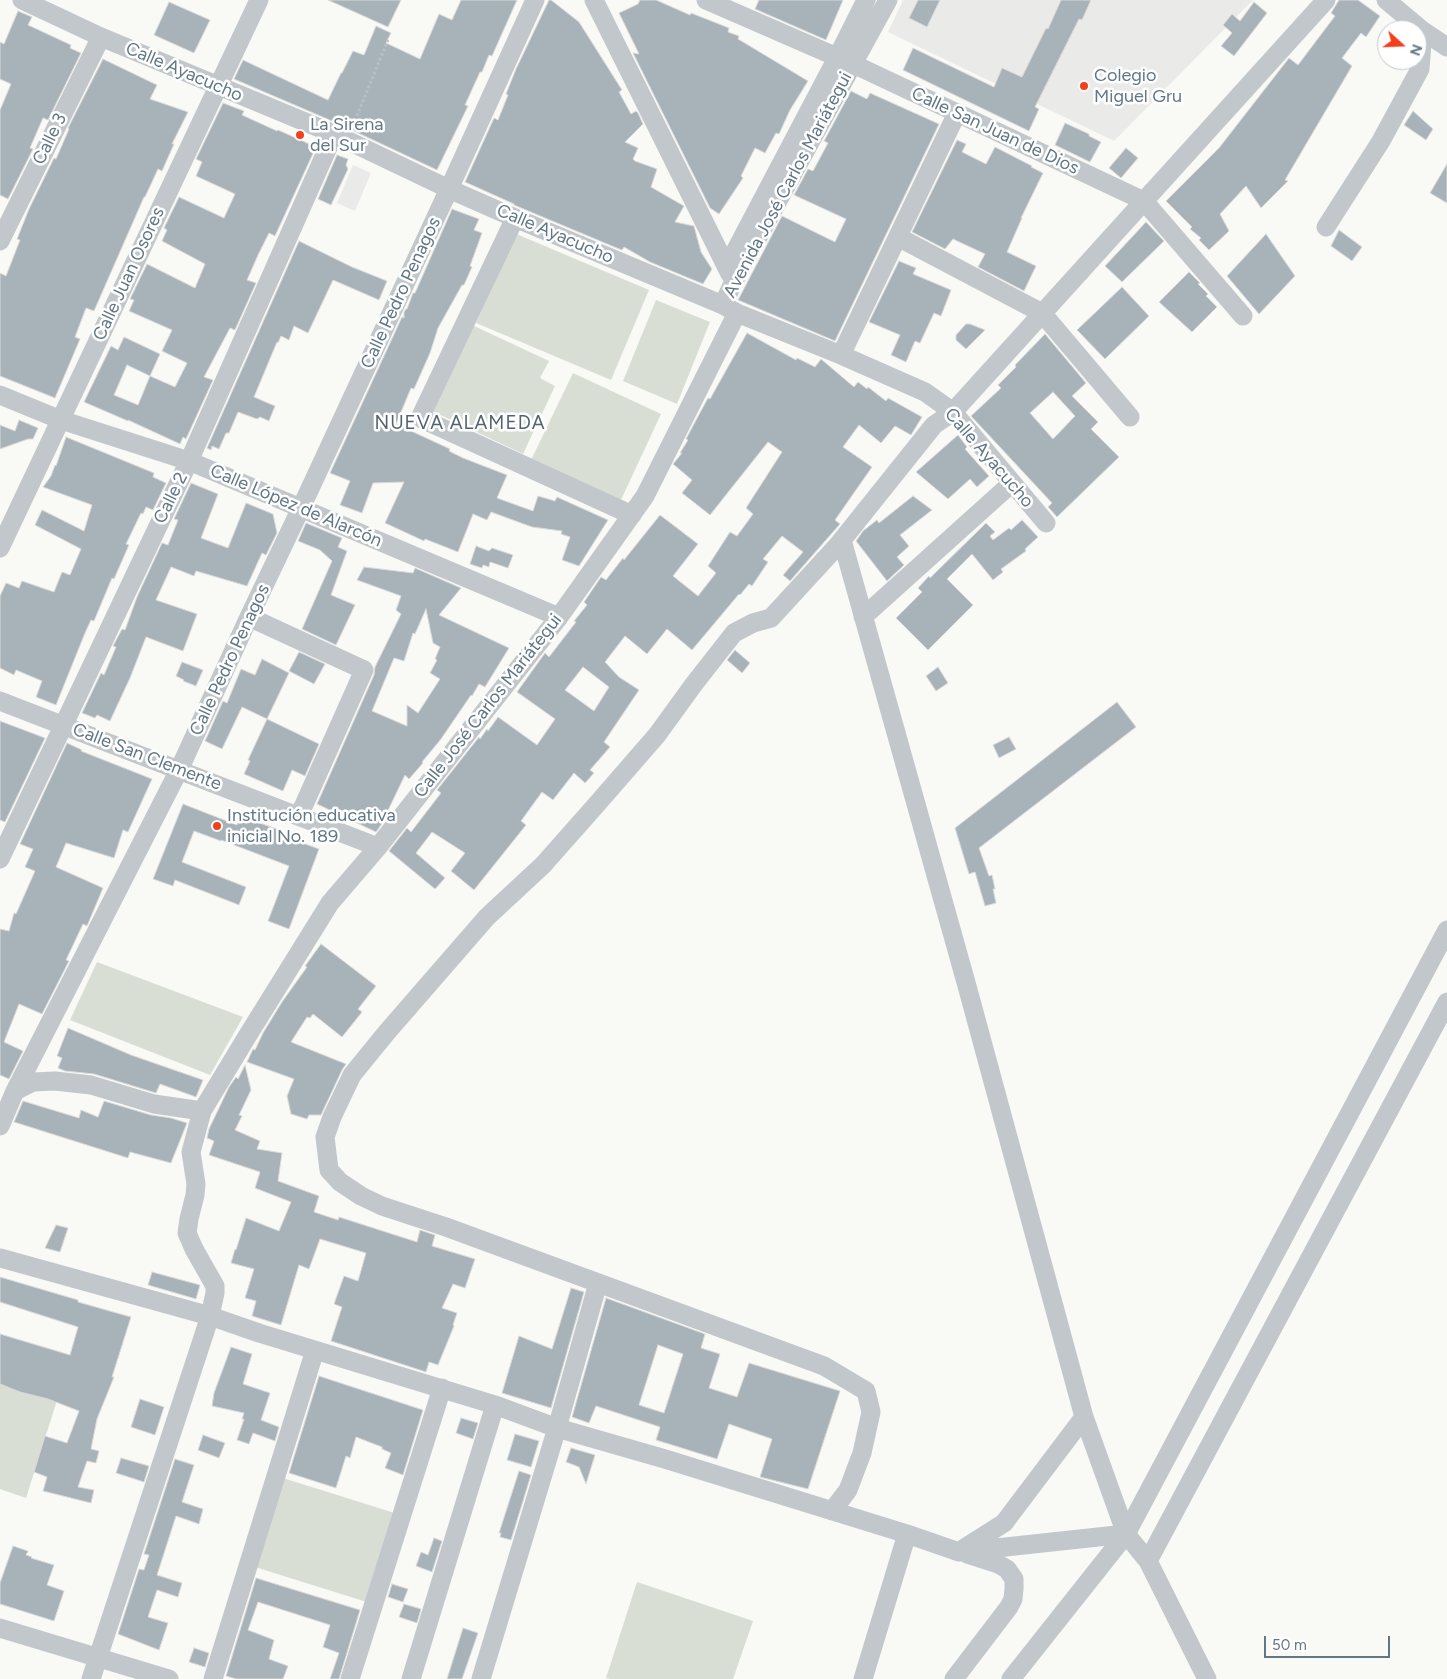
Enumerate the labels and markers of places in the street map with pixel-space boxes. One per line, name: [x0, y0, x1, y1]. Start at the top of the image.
place label: Colegio Miguel Gru: [1094, 65, 1182, 108]
marker: Colegio Miguel Gru: [1078, 80, 1090, 92]
place label: La Sirena del Sur: [310, 114, 383, 156]
marker: La Sirena del Sur: [294, 129, 306, 141]
place label: Institución educativa inicial No. 189: [227, 805, 396, 848]
marker: Institución educativa inicial No. 189: [211, 820, 223, 832]

